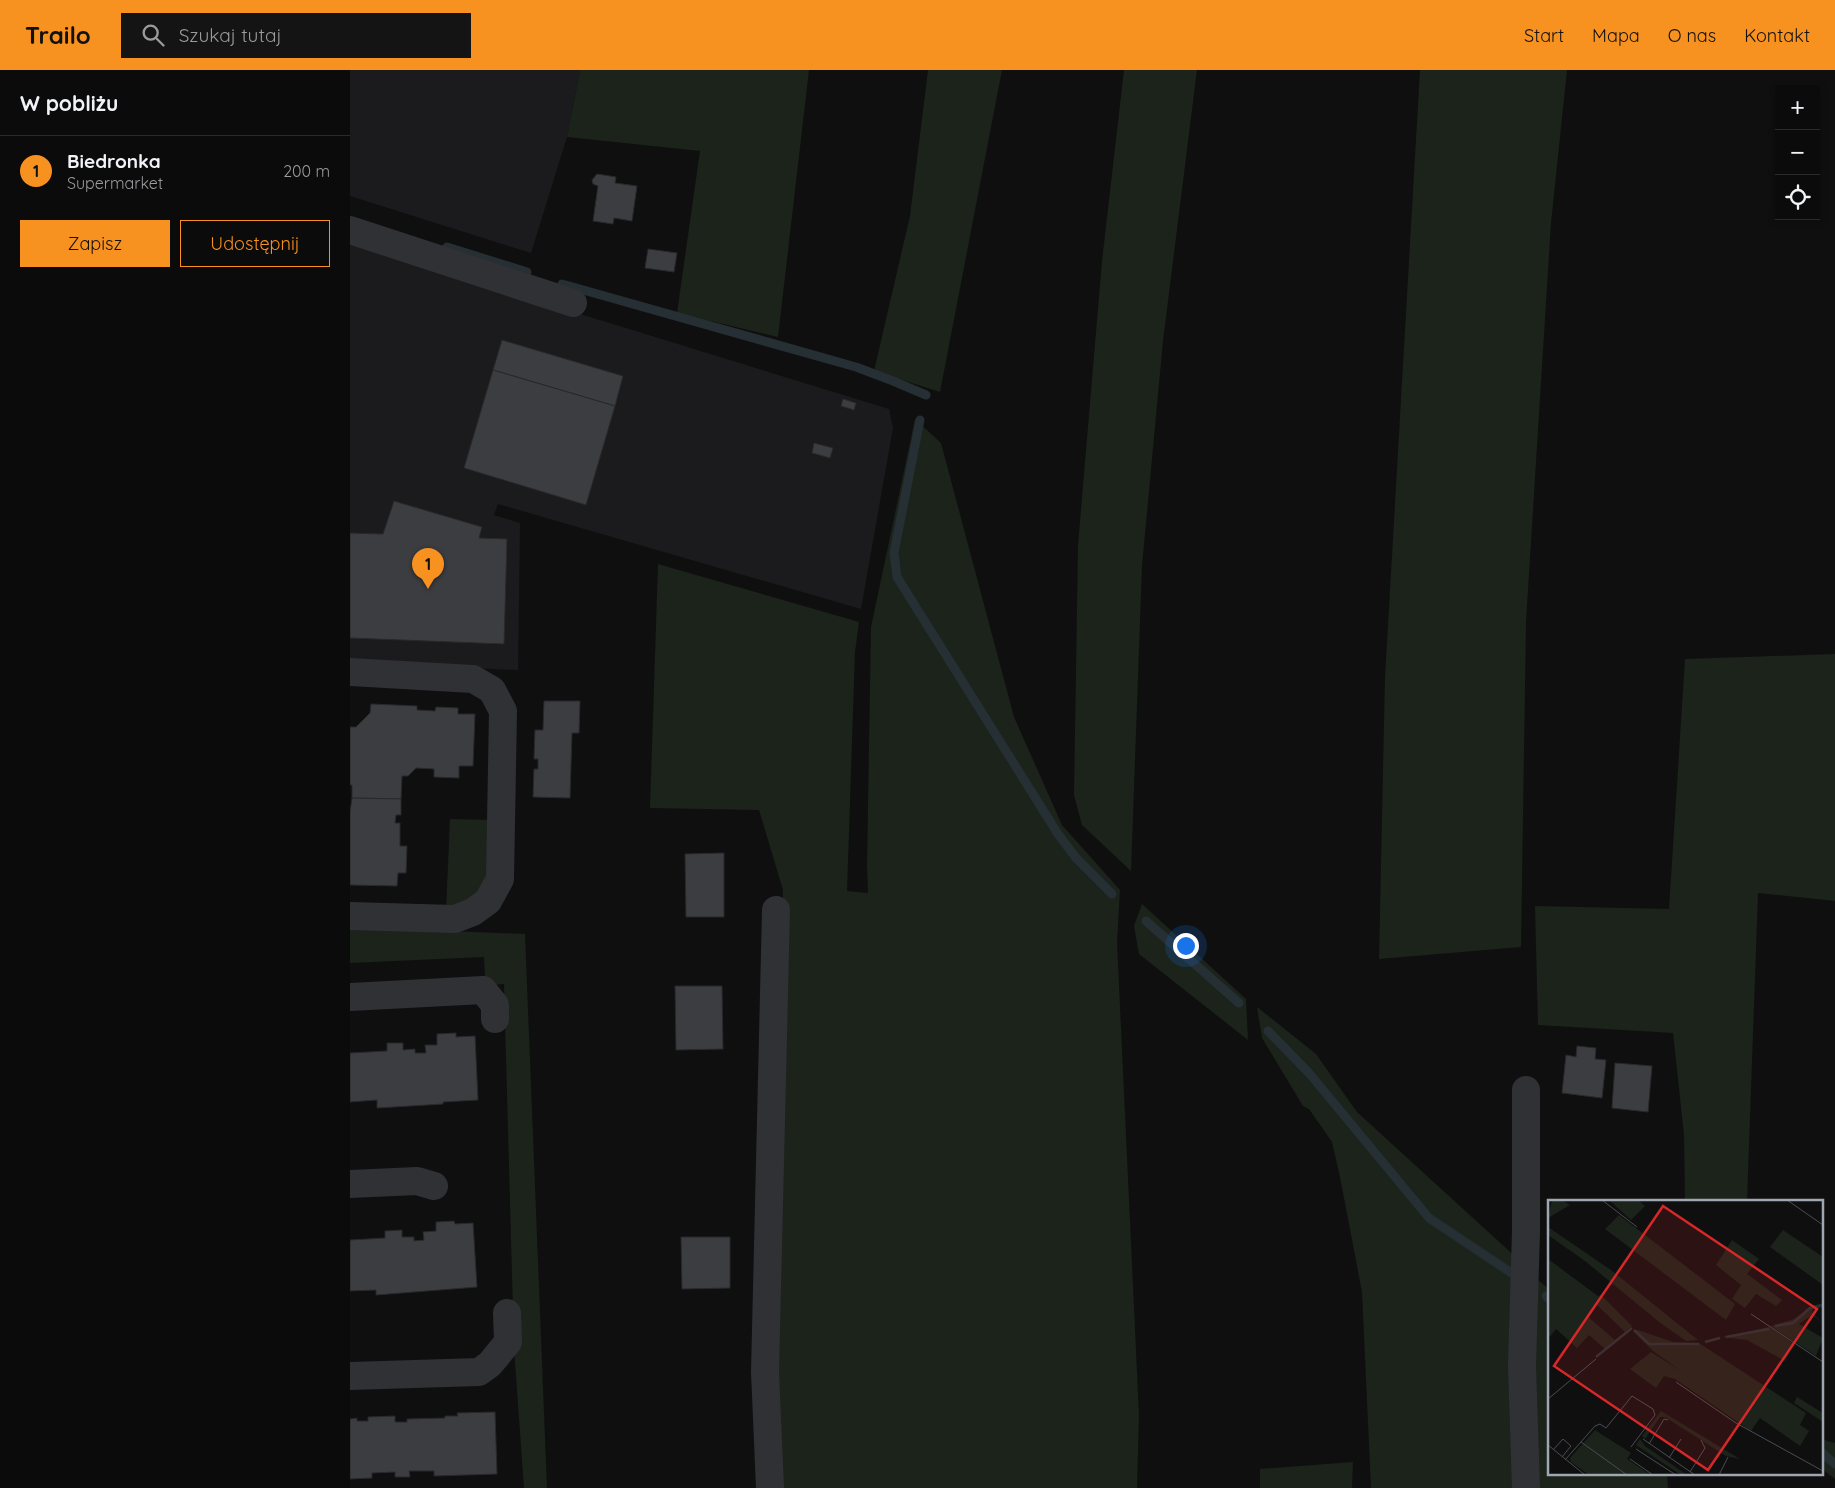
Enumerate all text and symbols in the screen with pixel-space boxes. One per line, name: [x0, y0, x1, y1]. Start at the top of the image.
search box: [121, 13, 471, 58]
text: Trailo: [25, 20, 91, 50]
icon: search: [139, 21, 167, 49]
text: Szukaj tutaj: [179, 23, 282, 47]
text: Start: [1524, 24, 1564, 47]
text: Mapa: [1592, 24, 1640, 47]
text: O nas: [1668, 24, 1716, 47]
text: Kontakt: [1744, 24, 1810, 47]
map controls: [1775, 85, 1820, 220]
button: +: [1775, 85, 1820, 130]
text: W pobliżu: [20, 90, 118, 116]
button: −: [1775, 130, 1820, 175]
text: Biedronka: [67, 149, 161, 173]
text: 1: [33, 161, 39, 181]
text: 200 m: [283, 161, 330, 181]
text: Supermarket: [67, 173, 163, 193]
button: locate: [1775, 175, 1820, 220]
button: Zapisz: [20, 220, 170, 267]
button: Udostępnij: [180, 220, 330, 267]
pin: 1: [412, 548, 444, 589]
your location: [1173, 933, 1199, 959]
inset map: [1548, 1200, 1822, 1476]

